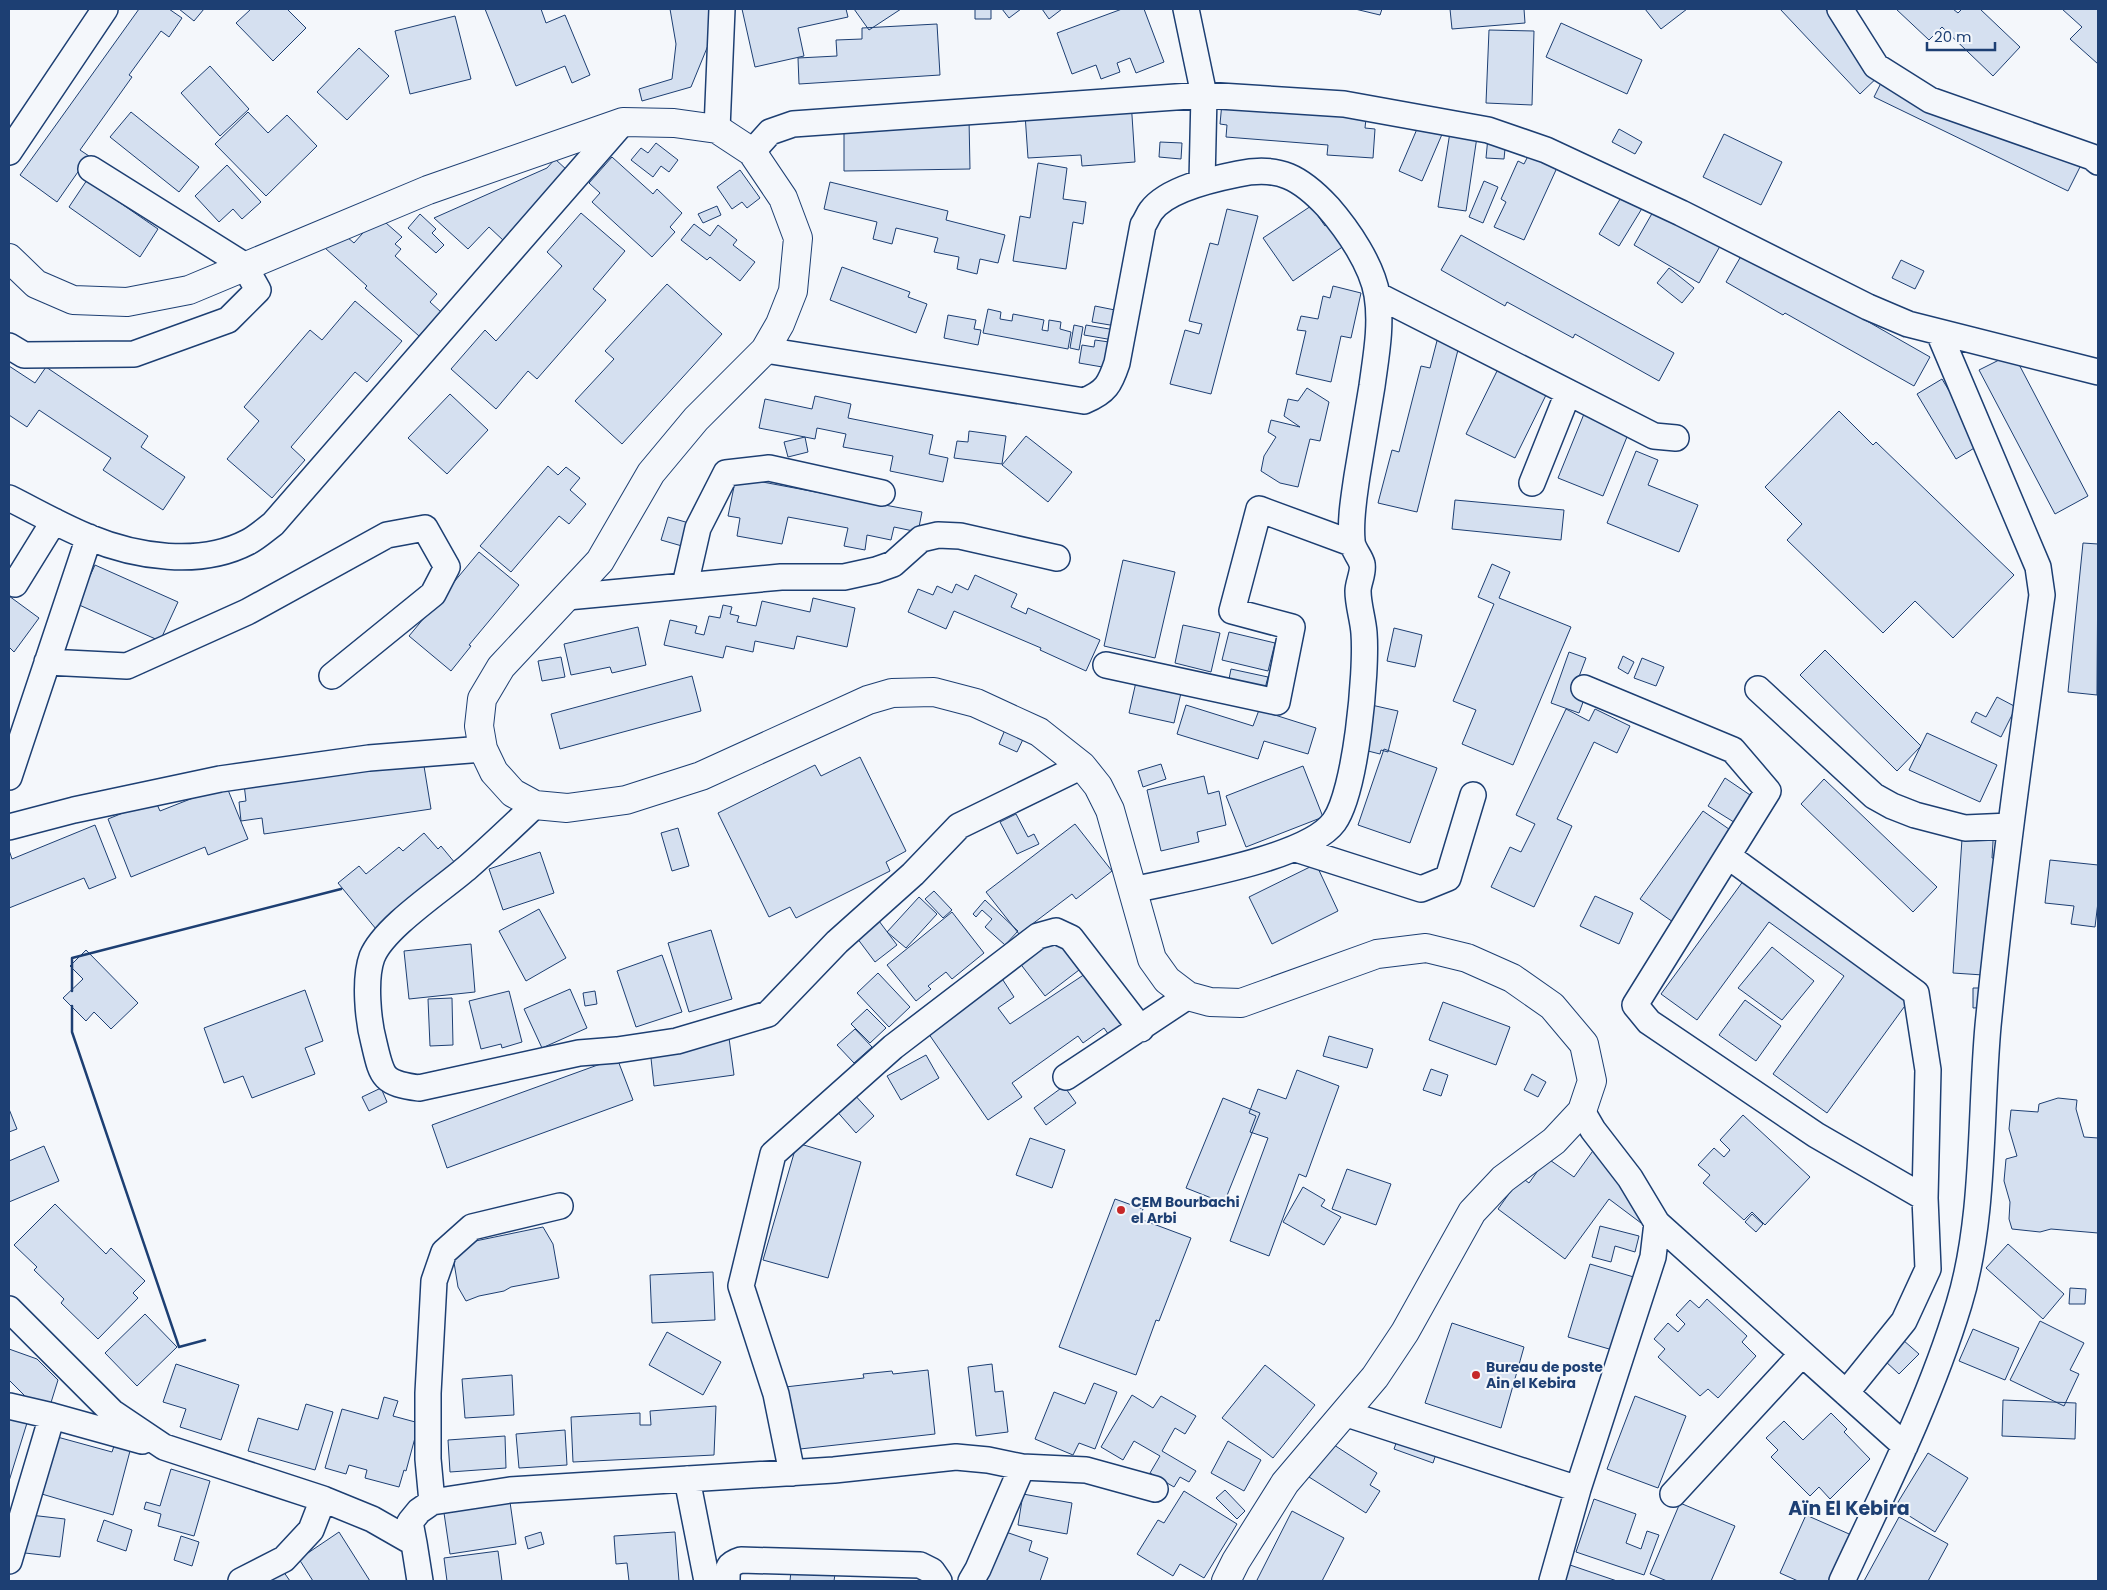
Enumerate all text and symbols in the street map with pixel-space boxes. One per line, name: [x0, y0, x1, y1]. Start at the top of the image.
scale bar: [1927, 20, 1994, 52]
text: 20 m: [1934, 26, 1972, 47]
place label: CEM Bourbachi el Arbi: [1131, 1192, 1240, 1228]
marker: CEM Bourbachi el Arbi: [1115, 1204, 1127, 1216]
place label: Bureau de poste Ain el Kebira: [1486, 1357, 1603, 1393]
marker: Bureau de poste Ain el Kebira: [1470, 1369, 1482, 1381]
district label: Aïn El Kebira: [1788, 1495, 1910, 1522]

